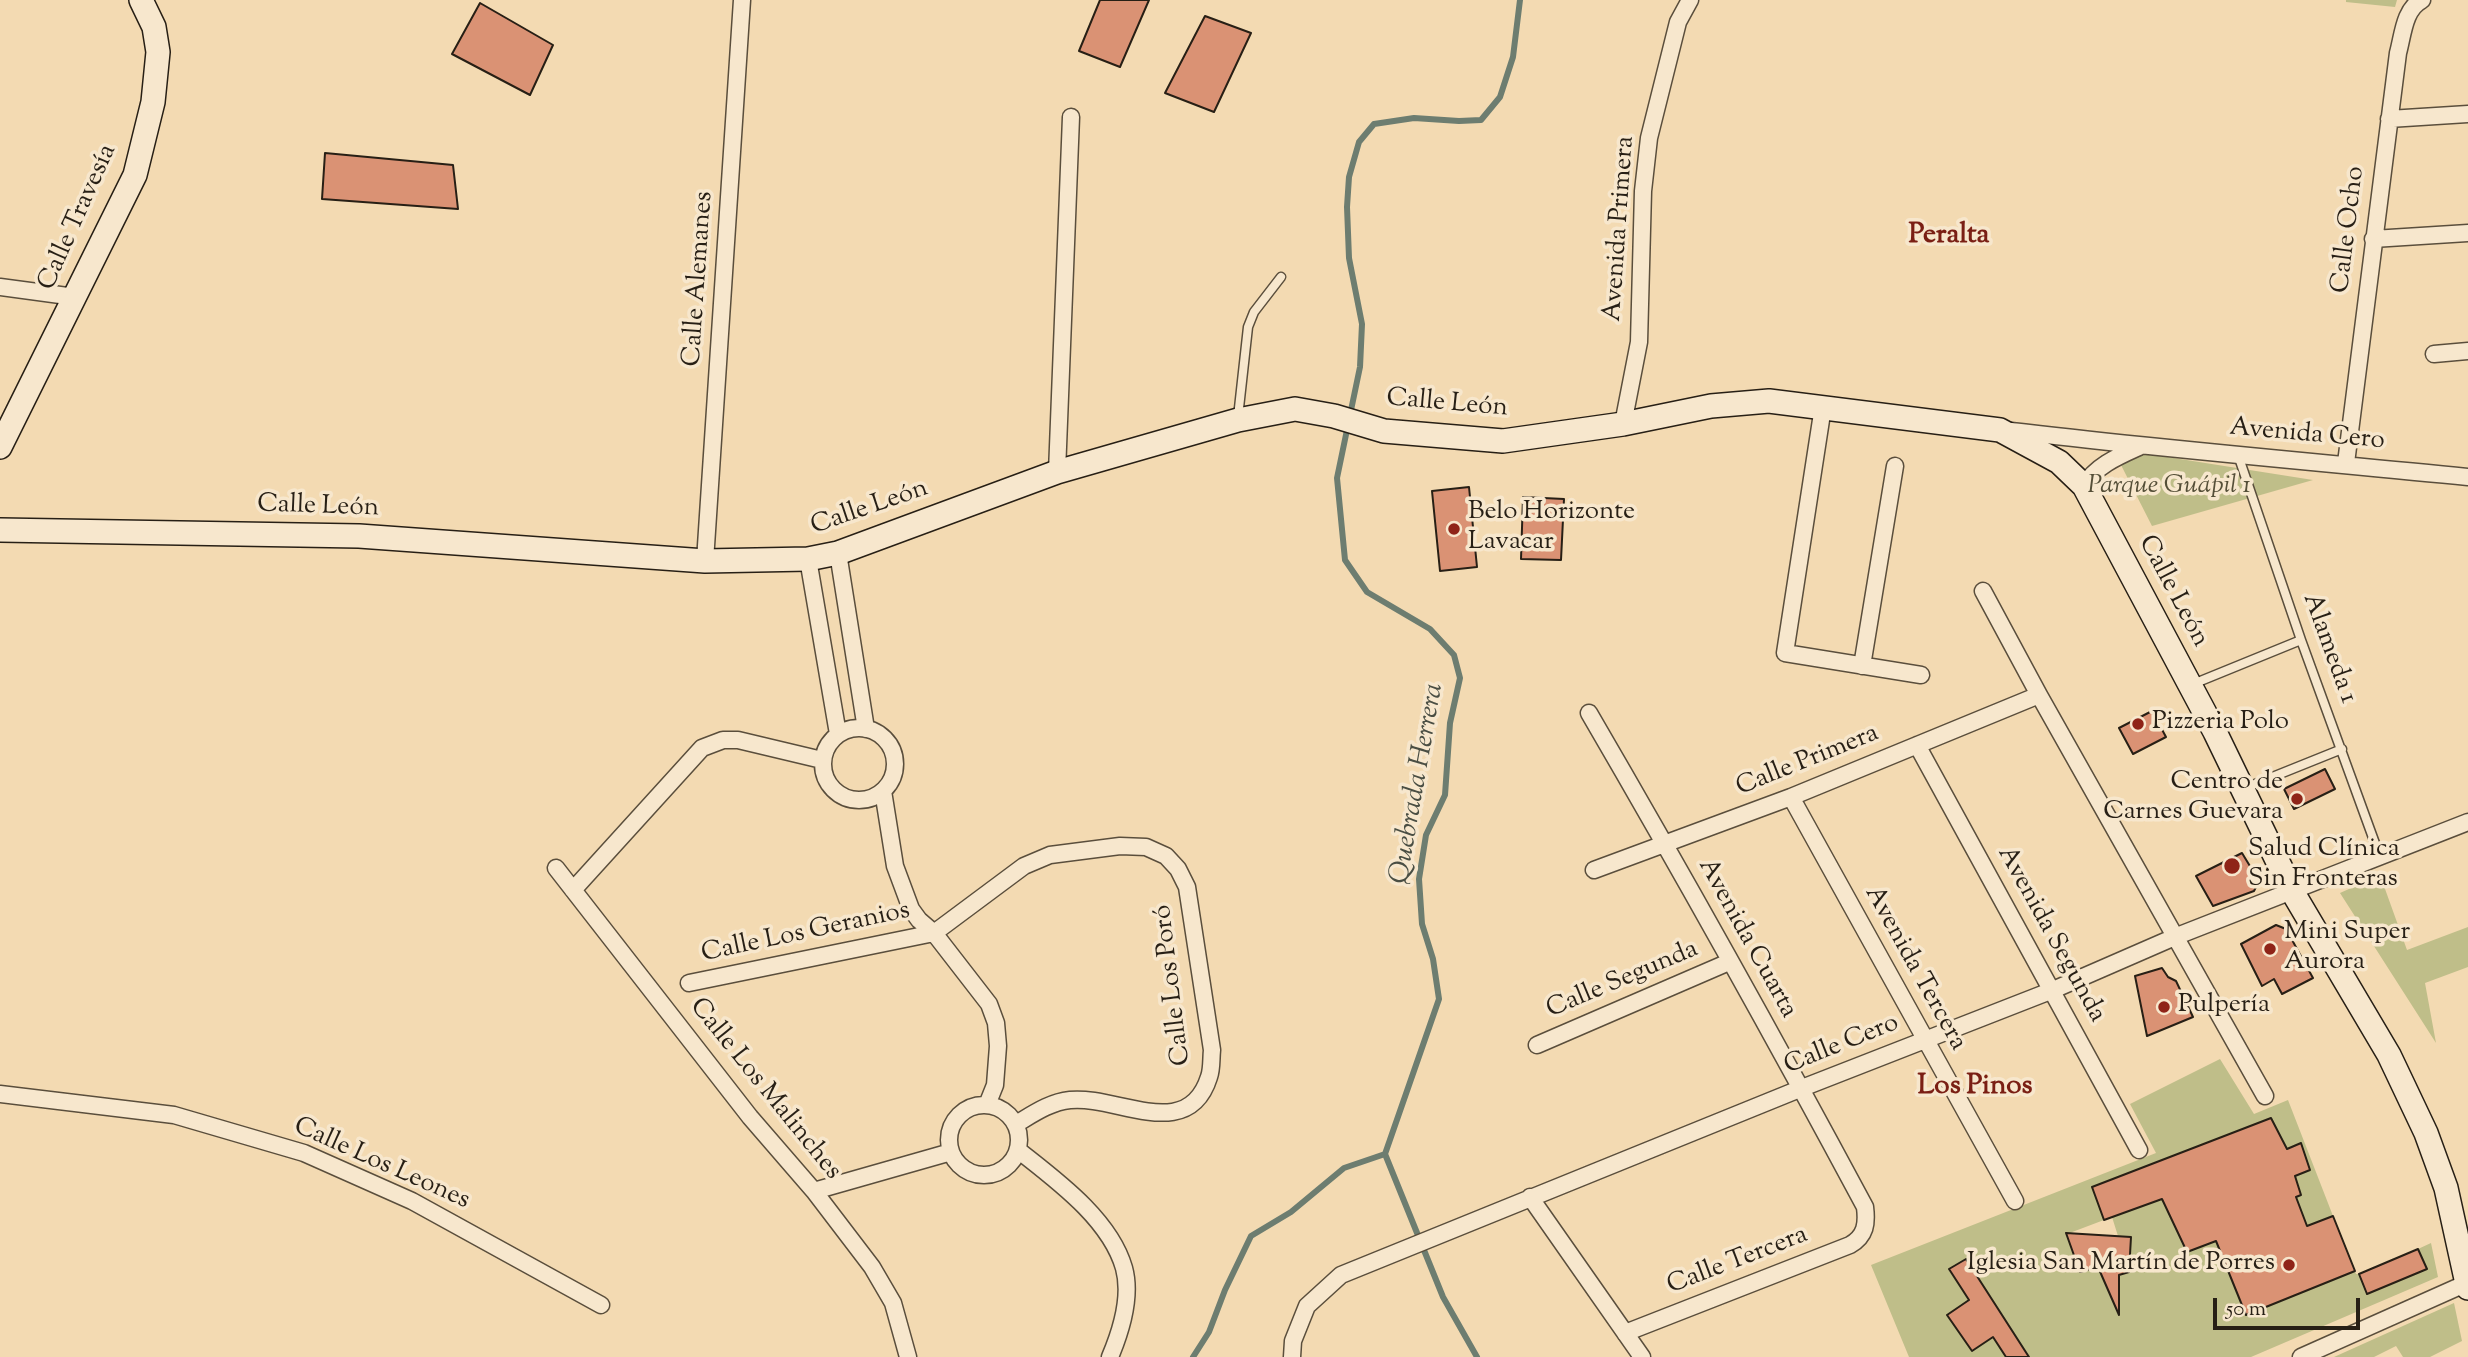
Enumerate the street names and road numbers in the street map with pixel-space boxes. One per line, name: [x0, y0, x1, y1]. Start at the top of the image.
street label: Avenida Primera: [1599, 135, 1643, 323]
street label: Calle Travesía: [33, 140, 125, 296]
street label: Calle Ocho: [2327, 165, 2373, 295]
street label: Calle Alemanes: [678, 190, 722, 368]
street label: Calle León: [1385, 384, 1509, 426]
street label: Avenida Cero: [2228, 414, 2386, 458]
street label: Calle León: [807, 474, 933, 544]
street label: Calle León: [257, 490, 379, 526]
street label: Calle León: [2130, 531, 2214, 653]
street label: Alameda 1: [2294, 590, 2362, 708]
street label: Calle Primera: [1732, 719, 1884, 805]
street label: Avenida Segunda: [1989, 841, 2111, 1029]
street label: Avenida Cuarta: [1689, 854, 1803, 1024]
street label: Avenida Tercera: [1856, 881, 1972, 1057]
street label: Calle Los Geranios: [699, 897, 913, 971]
street label: Calle Los Poró: [1149, 903, 1199, 1067]
street label: Calle Segunda: [1543, 935, 1703, 1027]
street label: Calle Los Malinches: [681, 993, 847, 1187]
street label: Calle Cero: [1780, 1009, 1904, 1083]
street label: Calle Los Leones: [288, 1112, 474, 1218]
street label: Calle Tercera: [1663, 1221, 1813, 1303]

